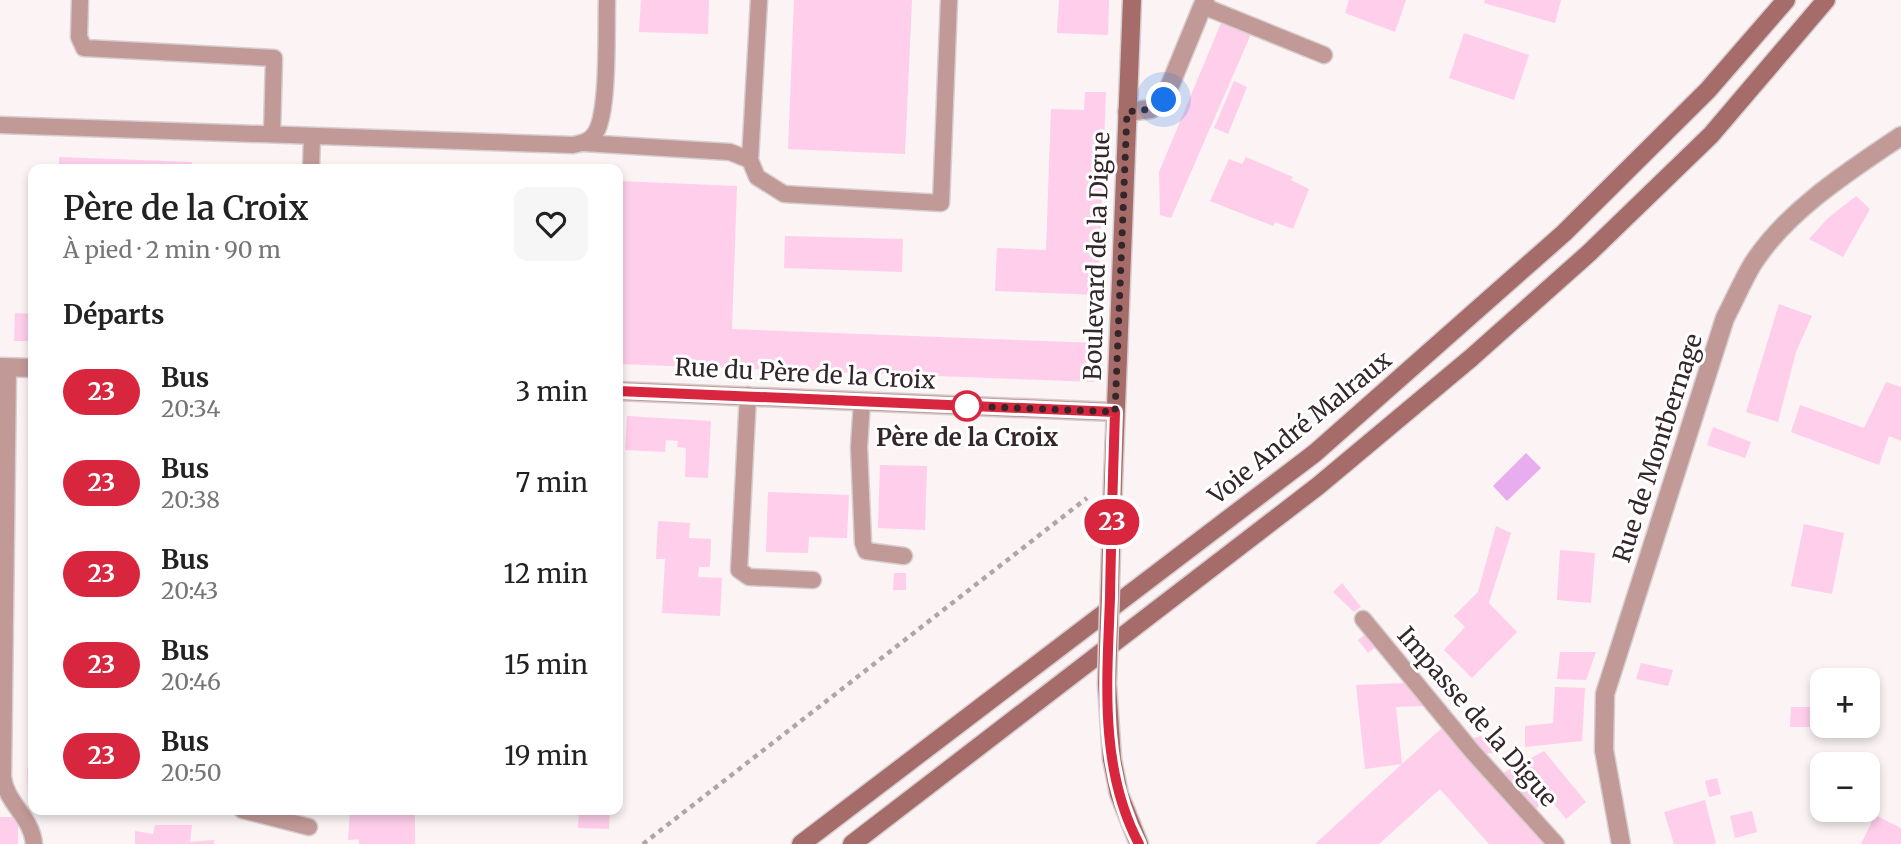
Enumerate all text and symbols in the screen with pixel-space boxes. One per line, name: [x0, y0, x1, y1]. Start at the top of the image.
your location: [1146, 82, 1181, 117]
street label: Boulevard de la Digue: [1077, 131, 1116, 381]
button: heart: [514, 187, 588, 261]
text: Père de la Croix: [63, 188, 308, 229]
text: À pied · 2 min · 90 m: [63, 235, 281, 264]
text: Départs: [63, 298, 164, 331]
street label: Rue de Montbernage: [1606, 330, 1709, 566]
street label: Voie André Malraux: [1201, 344, 1398, 512]
street label: Rue du Père de la Croix: [674, 351, 937, 396]
text: Bus: [161, 361, 209, 394]
text: 3 min: [516, 375, 588, 408]
text: 23: [88, 376, 115, 407]
marker: Père de la Croix: [952, 391, 982, 421]
text: 20:34: [161, 394, 220, 423]
place label: Père de la Croix: [876, 422, 1058, 453]
text: Bus: [161, 452, 209, 485]
text: 7 min: [516, 466, 588, 499]
text: 23: [88, 467, 115, 498]
text: 20:38: [161, 485, 220, 514]
line badge: 23: [1080, 499, 1144, 545]
text: 23: [1098, 506, 1126, 537]
text: Bus: [161, 543, 209, 576]
text: 12 min: [504, 557, 588, 590]
text: 23: [88, 558, 115, 589]
text: 20:43: [161, 576, 218, 605]
street label: Impasse de la Digue: [1391, 620, 1564, 813]
text: Bus: [161, 634, 209, 667]
text: 15 min: [504, 648, 588, 681]
text: 23: [88, 649, 115, 680]
text: 20:46: [161, 667, 221, 696]
map controls: [1810, 668, 1880, 822]
button: +: [1810, 668, 1880, 738]
text: Bus: [161, 725, 209, 758]
text: 19 min: [504, 739, 588, 772]
text: 23: [88, 740, 115, 771]
button: −: [1810, 752, 1880, 822]
text: 20:50: [161, 758, 222, 787]

